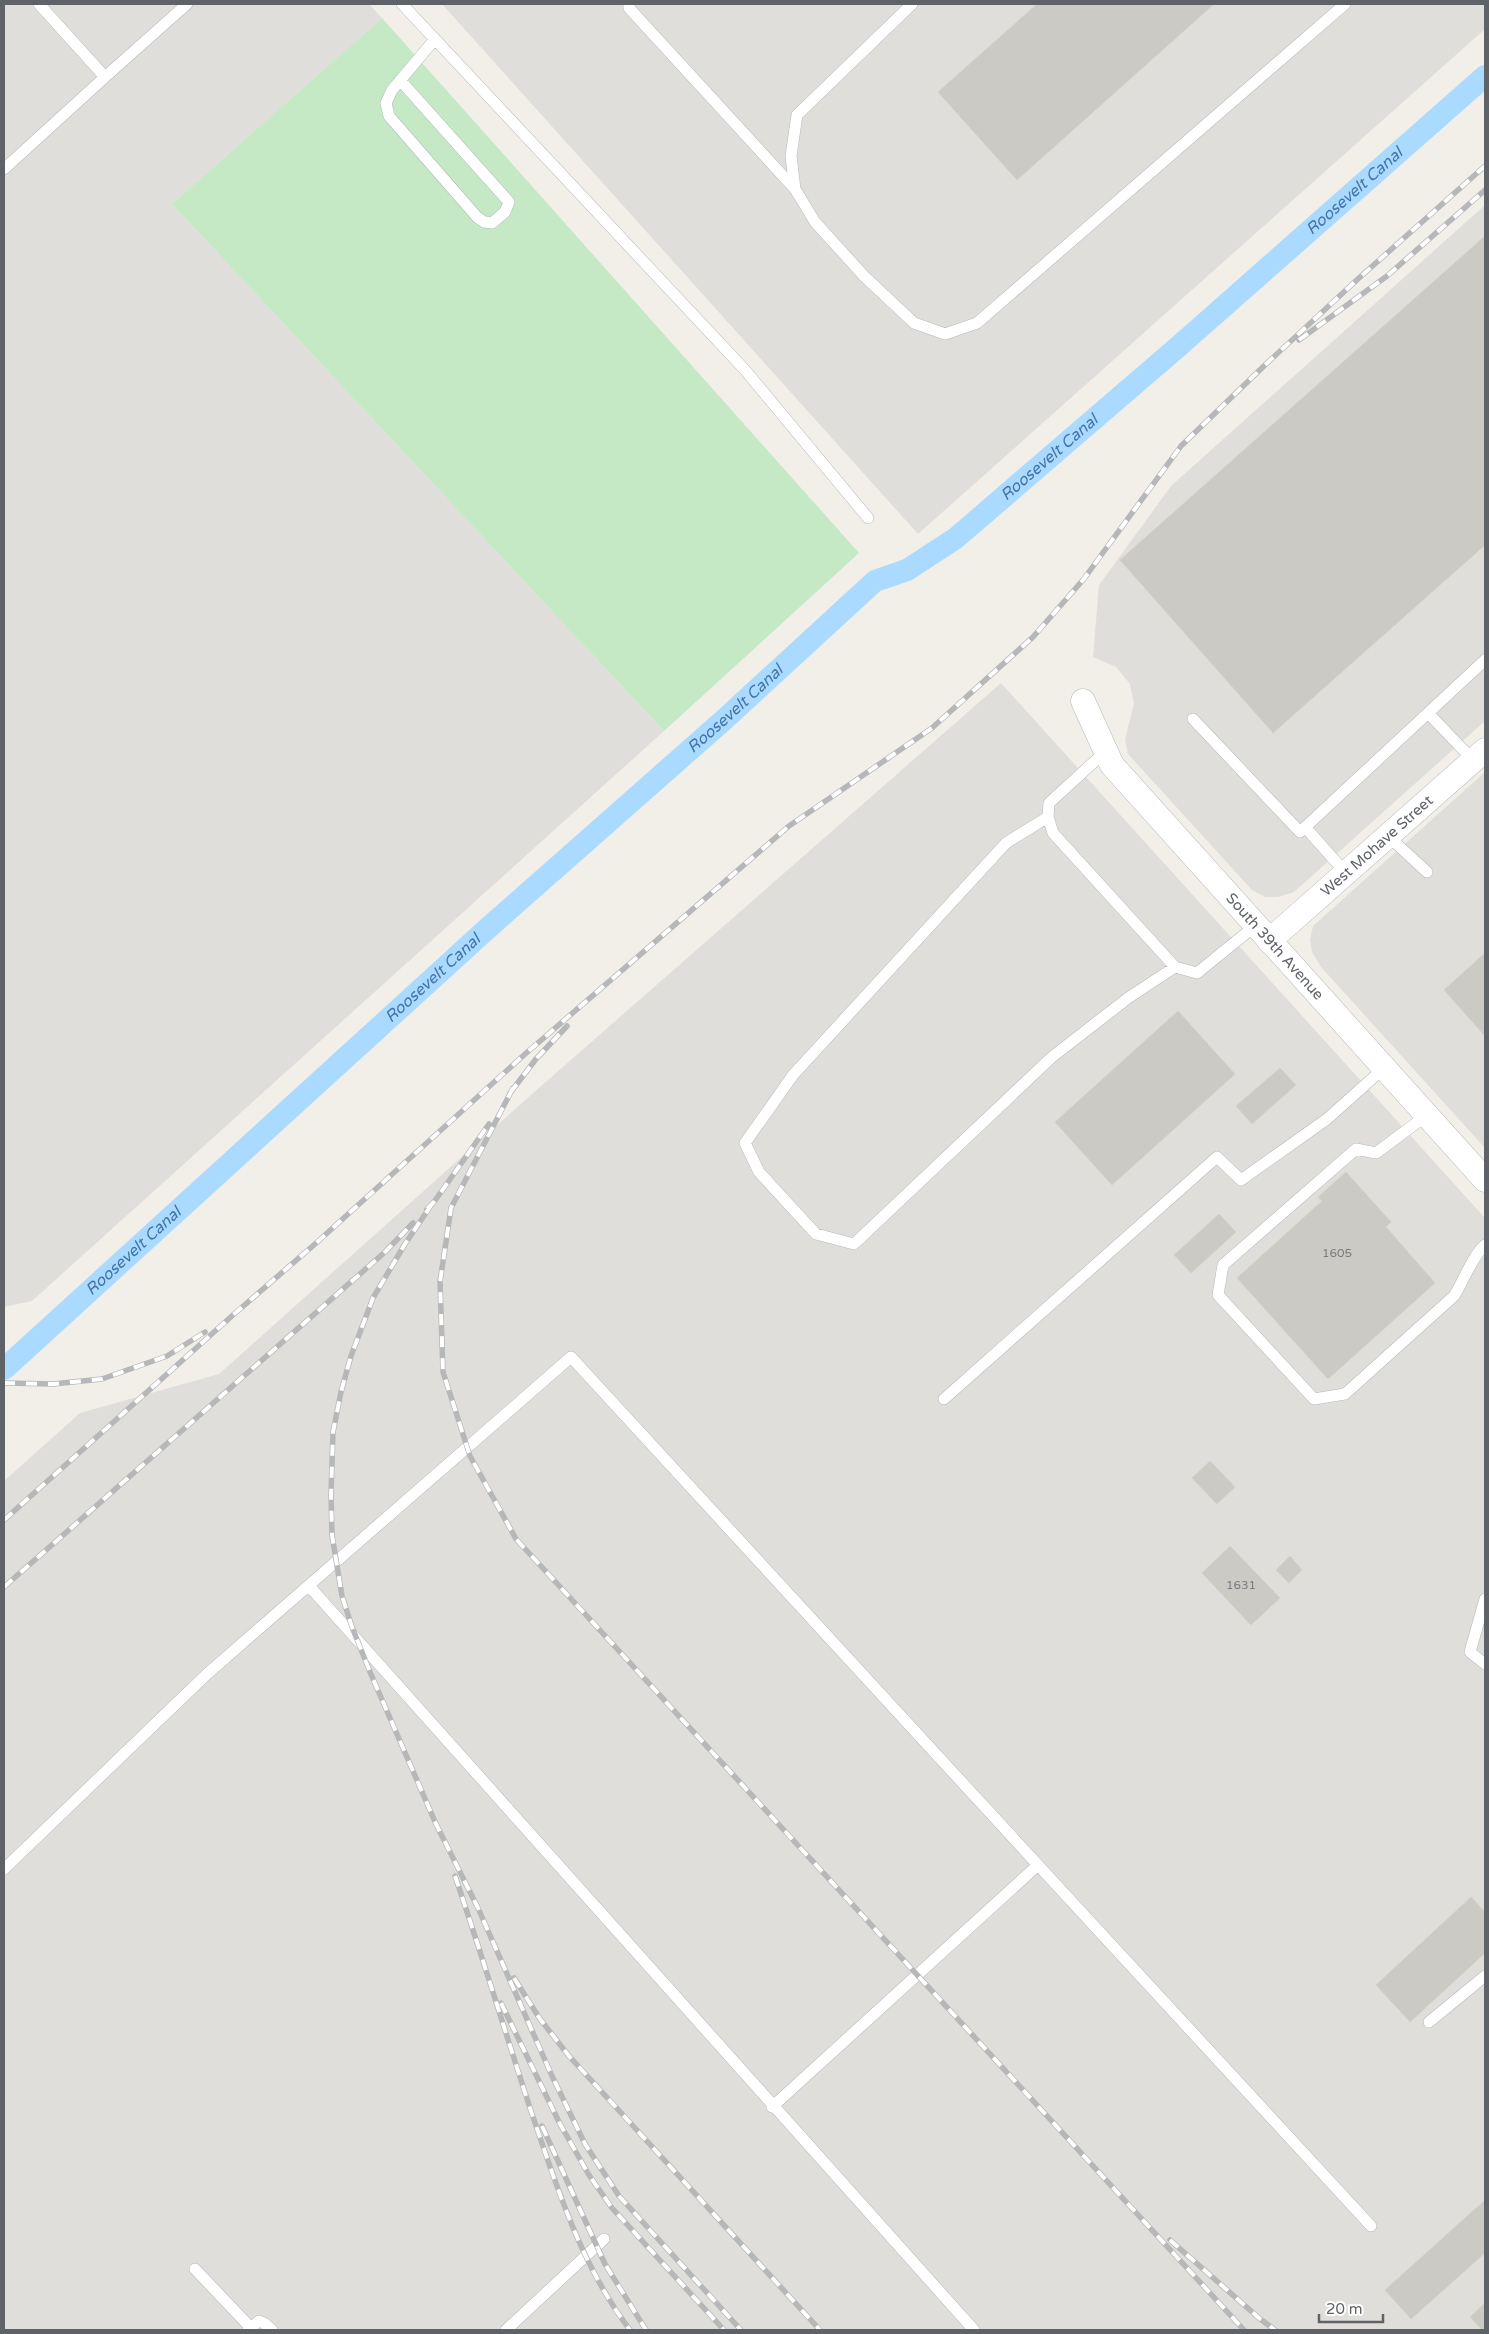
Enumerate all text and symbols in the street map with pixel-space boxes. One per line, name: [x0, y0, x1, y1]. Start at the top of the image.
water label: Roosevelt Canal: [1302, 142, 1408, 239]
water label: Roosevelt Canal: [996, 409, 1104, 505]
water label: Roosevelt Canal: [683, 659, 789, 757]
street label: West Mohave Street: [1317, 791, 1437, 900]
street label: South 39th Avenue: [1222, 889, 1328, 1003]
water label: Roosevelt Canal: [381, 928, 486, 1027]
water label: Roosevelt Canal: [81, 1201, 187, 1300]
house number: 1605: [1322, 1246, 1352, 1260]
house number: 1631: [1226, 1578, 1256, 1592]
scale bar: [1319, 2292, 1383, 2324]
text: 20 m: [1326, 2300, 1363, 2318]

